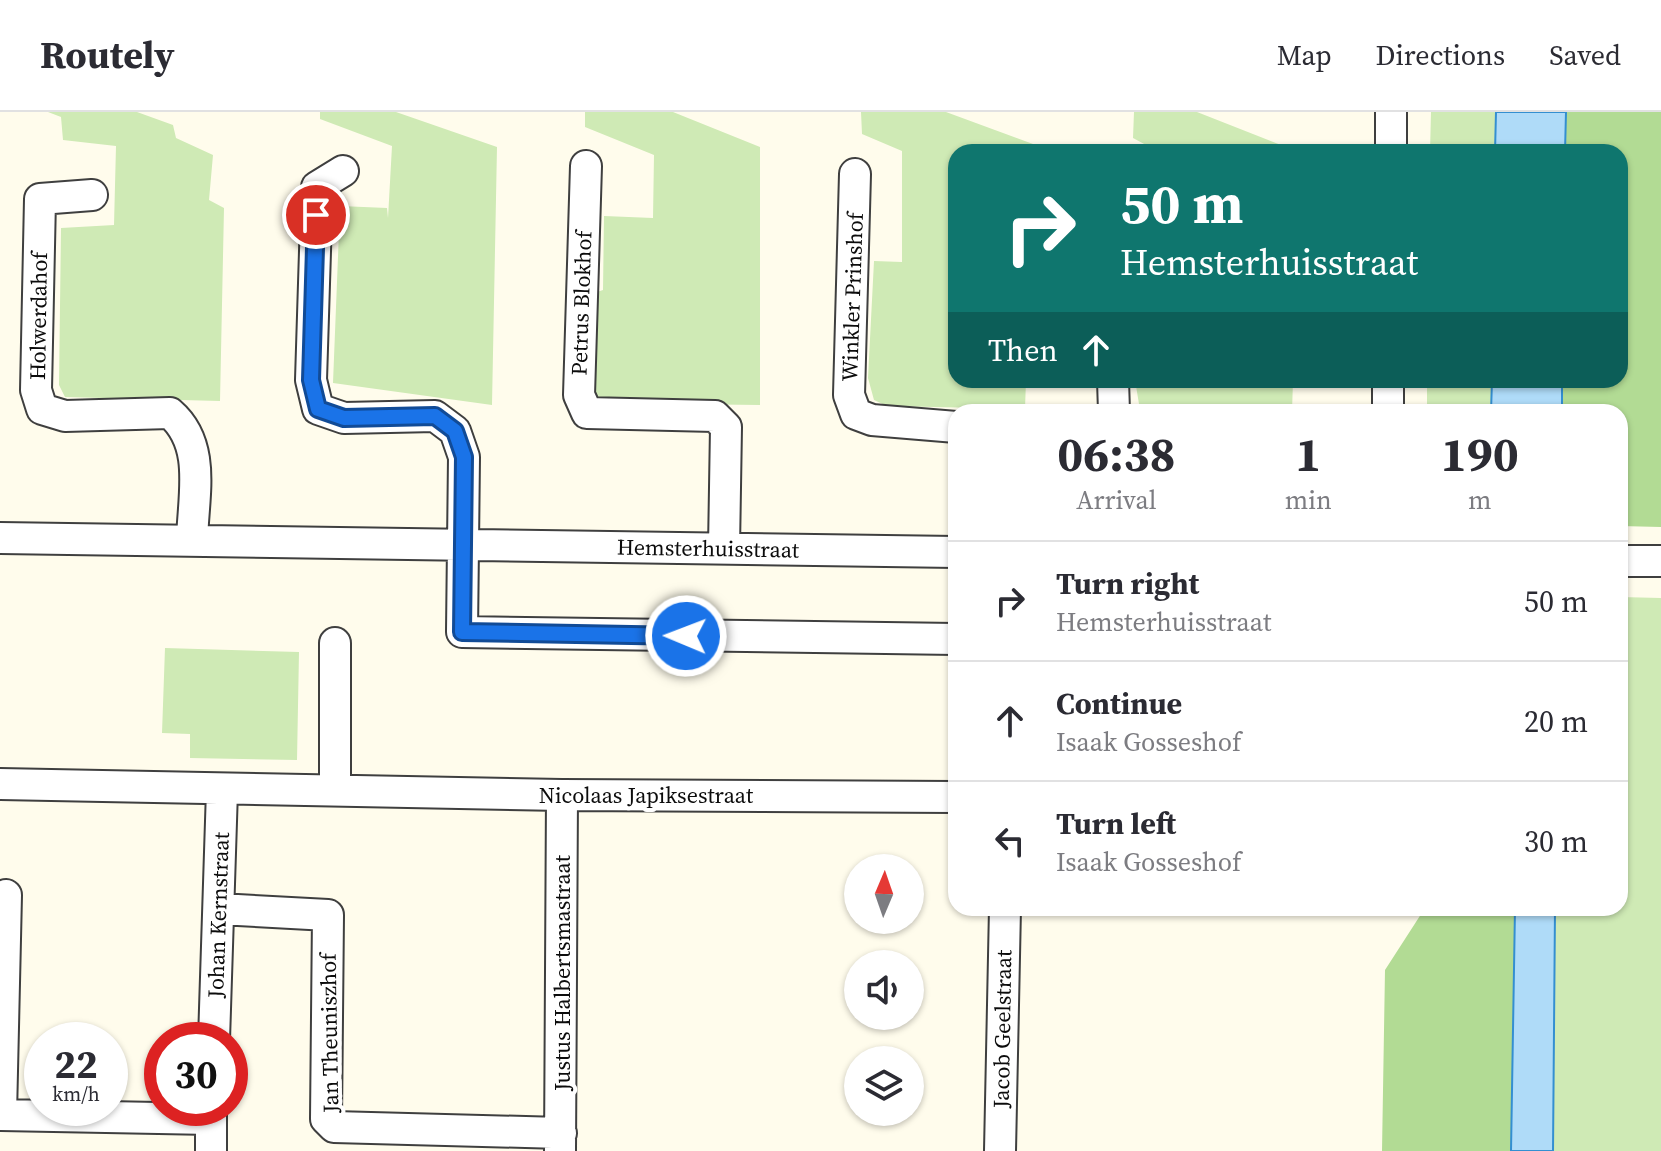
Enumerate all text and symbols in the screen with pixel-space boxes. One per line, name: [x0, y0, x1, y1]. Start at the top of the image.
text: Routely: [40, 29, 175, 81]
text: Map: [1277, 36, 1332, 74]
text: Directions: [1376, 36, 1505, 74]
text: Saved: [1549, 36, 1621, 74]
text: 50 m: [1120, 165, 1243, 242]
icon: right: [988, 176, 1092, 280]
pin: [282, 181, 350, 249]
icon: arrive: [294, 193, 338, 237]
street label: Winkler Prinshof: [834, 210, 870, 382]
street label: Petrus Blokhof: [563, 228, 599, 376]
text: Hemsterhuisstraat: [1120, 238, 1418, 287]
street label: Holwerdahof: [22, 249, 54, 380]
icon: ahead: [1074, 328, 1118, 372]
text: Then: [988, 330, 1058, 371]
text: 06:38: [1057, 421, 1176, 487]
text: 1: [1295, 421, 1321, 487]
text: 190: [1441, 421, 1519, 487]
text: Arrival: [1076, 482, 1157, 518]
text: min: [1285, 482, 1332, 518]
text: m: [1468, 482, 1492, 518]
street label: Hemsterhuisstraat: [617, 531, 800, 565]
text: Turn right: [1056, 563, 1199, 604]
icon: right: [988, 579, 1032, 623]
text: 50 m: [1524, 581, 1588, 622]
position arrow: [644, 594, 728, 678]
text: Hemsterhuisstraat: [1056, 604, 1271, 640]
text: Continue: [1056, 683, 1182, 724]
icon: ahead: [988, 699, 1032, 743]
text: 20 m: [1524, 701, 1588, 742]
text: Isaak Gosseshof: [1056, 724, 1241, 760]
street label: Nicolaas Japiksestraat: [539, 780, 754, 810]
text: Turn left: [1056, 803, 1176, 844]
icon: left: [988, 819, 1032, 863]
text: 30 m: [1524, 821, 1588, 862]
street label: Johan Kernstraat: [200, 831, 236, 999]
text: Isaak Gosseshof: [1056, 844, 1241, 880]
street label: Justus Halbertsmastraat: [547, 854, 577, 1092]
north arrow: [844, 854, 924, 934]
map controls: [844, 854, 924, 1126]
street label: Jacob Geelstraat: [986, 949, 1018, 1109]
button: sound: [844, 950, 924, 1030]
street label: Jan Theuniszhof: [313, 951, 345, 1114]
speed limit sign: 30: [144, 1022, 248, 1126]
text: 22: [54, 1037, 98, 1091]
button: layers: [844, 1046, 924, 1126]
text: km/h: [52, 1080, 100, 1108]

